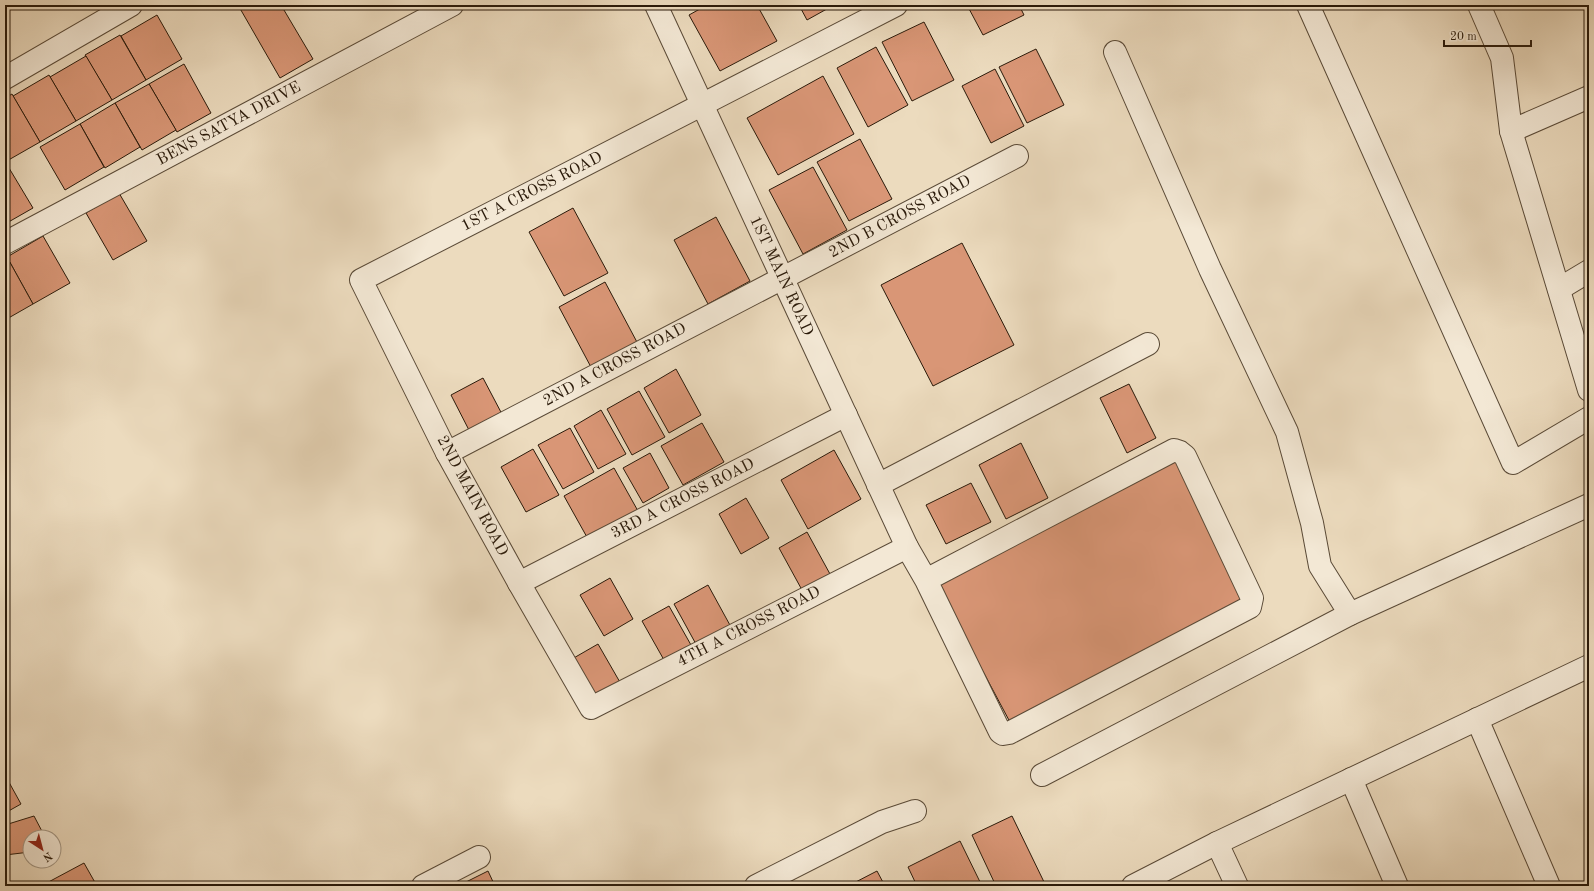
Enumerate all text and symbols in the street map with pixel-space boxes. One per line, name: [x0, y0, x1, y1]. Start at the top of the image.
scale bar: [1444, 22, 1531, 48]
text: 20 m: [1450, 31, 1477, 43]
street label: BENS SATYA DRIVE: [154, 79, 304, 169]
street label: 1ST A CROSS ROAD: [459, 149, 605, 235]
street label: 2ND B CROSS ROAD: [826, 173, 974, 261]
street label: 1ST MAIN ROAD: [746, 214, 816, 338]
street label: 2ND A CROSS ROAD: [541, 321, 689, 409]
street label: 2ND MAIN ROAD: [434, 433, 510, 559]
street label: 3RD A CROSS ROAD: [609, 456, 757, 542]
street label: 4TH A CROSS ROAD: [675, 584, 823, 670]
north arrow: [22, 829, 62, 869]
text: N: [40, 849, 54, 863]

